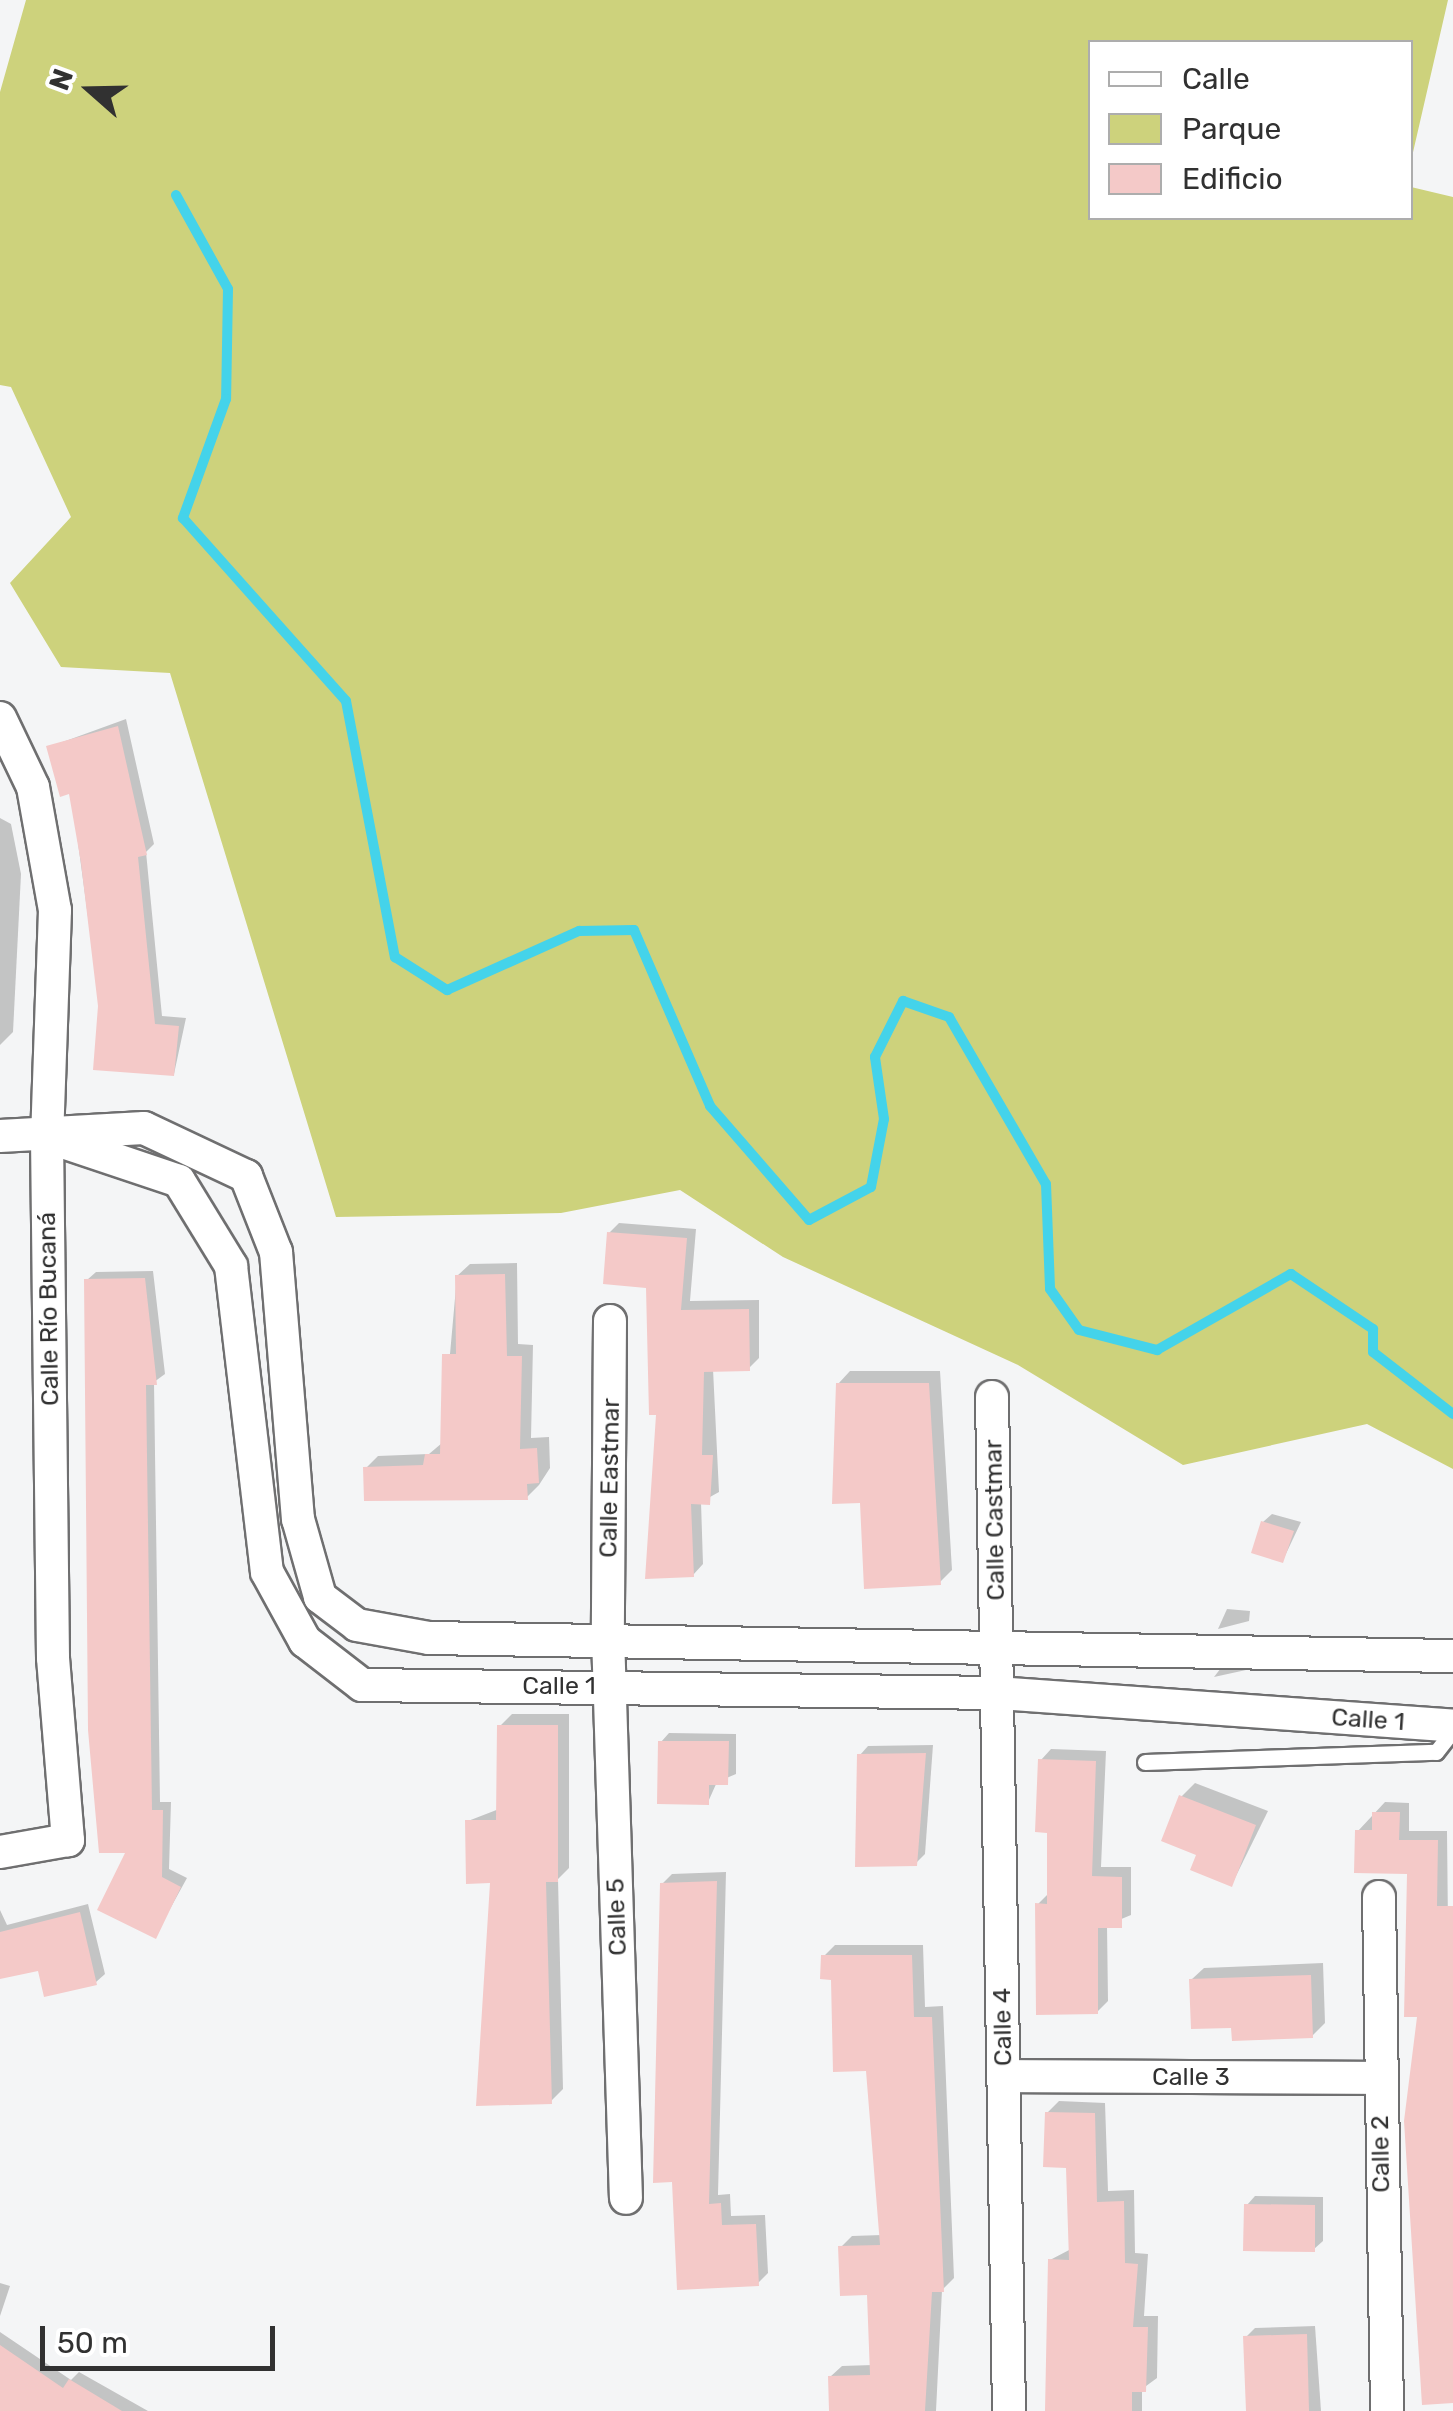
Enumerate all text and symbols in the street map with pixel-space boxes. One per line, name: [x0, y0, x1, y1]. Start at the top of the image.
north arrow: [40, 40, 140, 140]
legend: [1088, 40, 1413, 220]
text: Calle: [1182, 61, 1250, 97]
text: N: [42, 64, 80, 95]
text: Parque: [1182, 111, 1281, 147]
text: Edificio: [1182, 161, 1283, 197]
street label: Calle Río Bucaná: [32, 1212, 66, 1406]
street label: Calle Eastmar: [594, 1398, 626, 1558]
street label: Calle Castmar: [979, 1439, 1011, 1601]
street label: Calle 1: [522, 1671, 596, 1701]
street label: Calle 1: [1330, 1702, 1406, 1738]
street label: Calle 5: [601, 1878, 633, 1956]
street label: Calle 4: [987, 1988, 1019, 2066]
street label: Calle 3: [1152, 2062, 1230, 2092]
street label: Calle 2: [1365, 2115, 1397, 2193]
scale bar: [45, 2306, 280, 2368]
text: 50 m: [57, 2325, 128, 2361]

